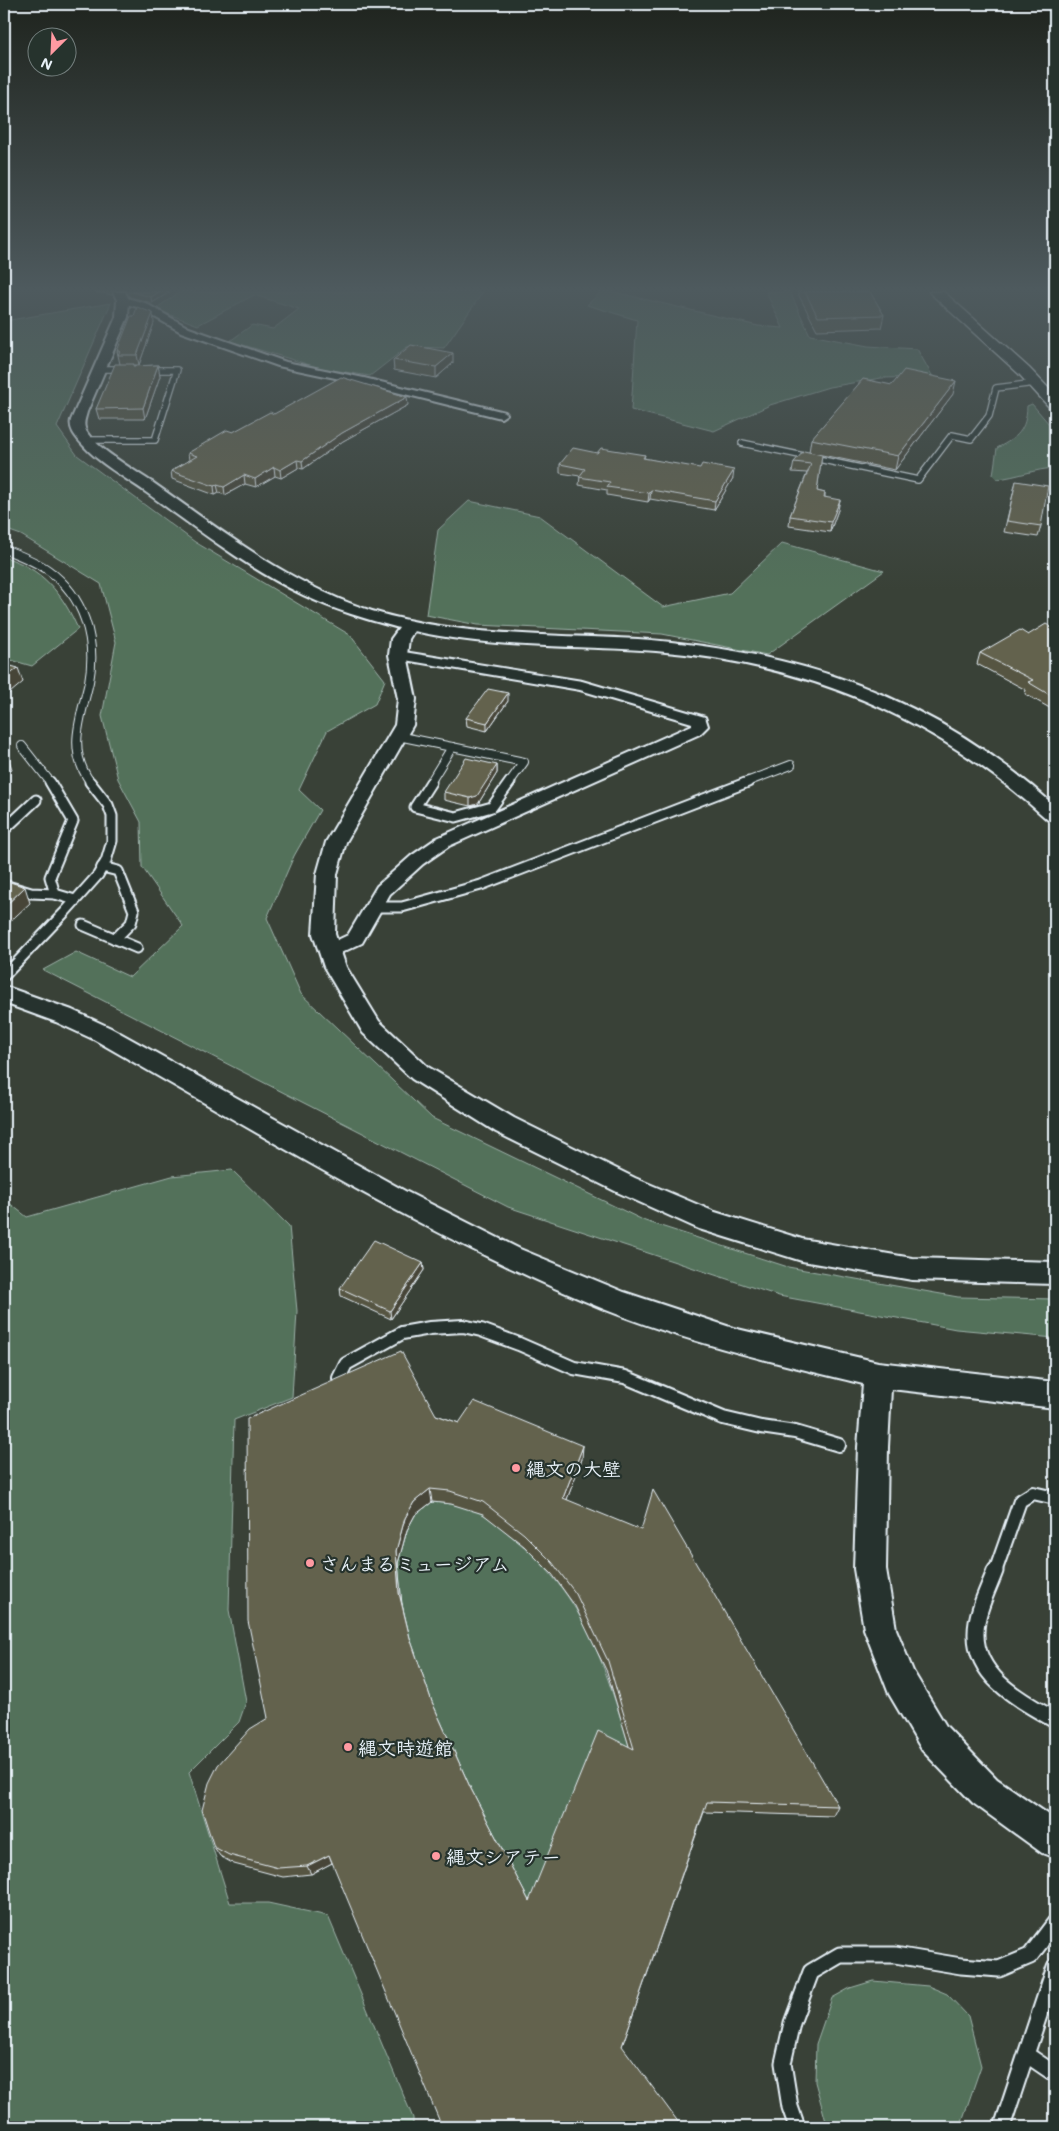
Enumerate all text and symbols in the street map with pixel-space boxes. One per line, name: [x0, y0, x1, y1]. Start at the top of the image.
north arrow: [28, 28, 78, 78]
text: N: [38, 53, 55, 75]
place label: 縄文の大壁: [526, 1456, 621, 1481]
marker: 縄文の大壁: [510, 1462, 522, 1474]
place label: さんまるミュージアム: [320, 1551, 510, 1576]
marker: さんまるミュージアム: [304, 1557, 316, 1569]
place label: 縄文時遊館: [358, 1735, 453, 1760]
marker: 縄文時遊館: [342, 1741, 354, 1753]
place label: 縄文シアテー: [446, 1844, 560, 1869]
marker: 縄文シアテー: [430, 1850, 442, 1862]

